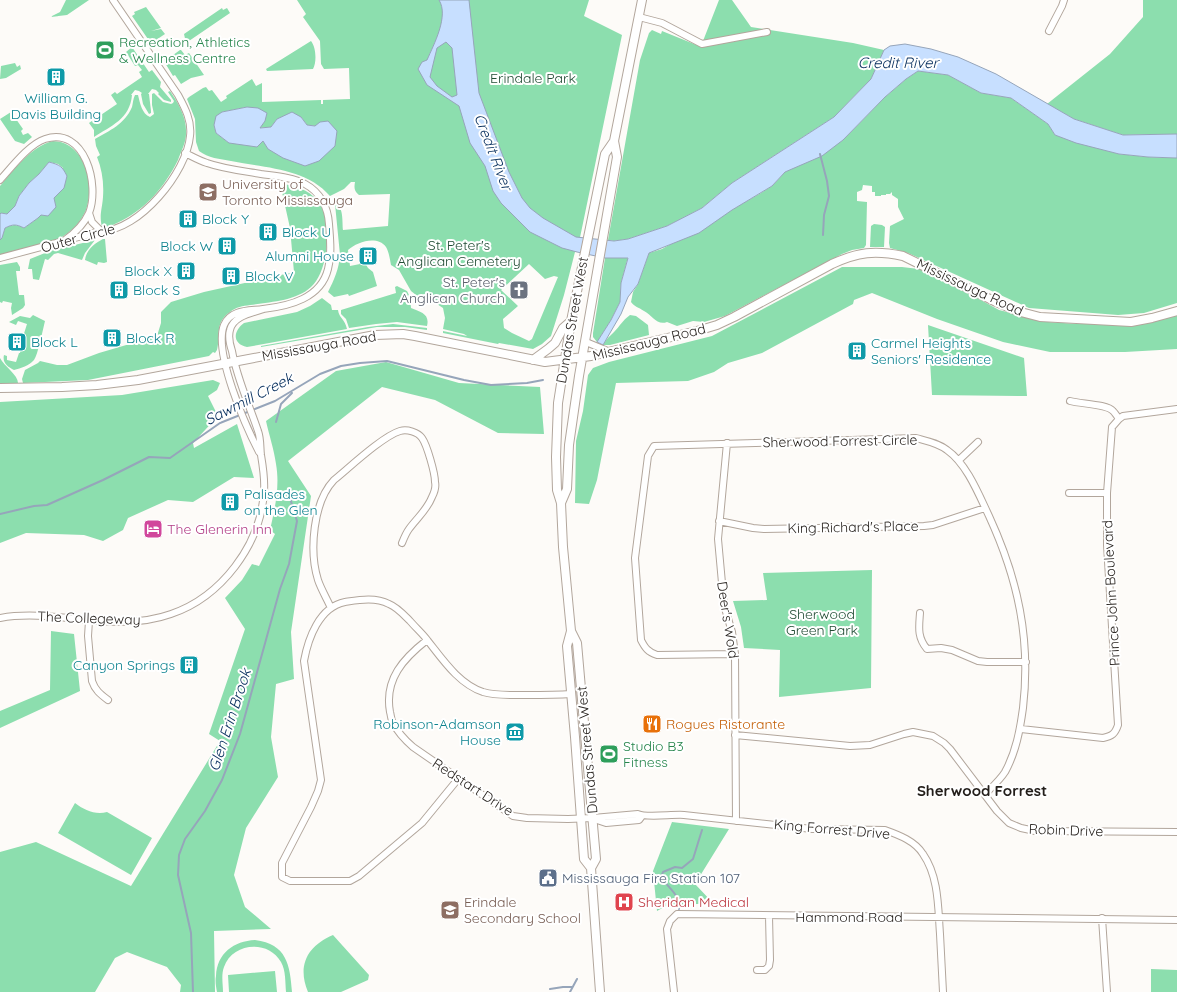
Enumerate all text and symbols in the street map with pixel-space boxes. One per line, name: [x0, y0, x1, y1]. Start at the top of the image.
place label: Recreation, Athletics & Wellness Centre: [119, 33, 250, 67]
sports icon: Recreation, Athletics & Wellness Centre: [94, 39, 116, 61]
water label: Credit River: [858, 53, 941, 72]
building icon: William G. Davis Building: [45, 66, 67, 88]
park label: Erindale Park: [490, 69, 576, 87]
place label: William G. Davis Building: [11, 89, 101, 123]
water label: Credit River: [470, 111, 518, 195]
place label: University of Toronto Mississauga: [222, 175, 353, 209]
school or university icon: University of Toronto Mississauga: [197, 181, 219, 203]
building icon: Block Y: [177, 208, 199, 230]
place label: Block Y: [202, 210, 249, 228]
street label: Outer Circle: [39, 219, 117, 257]
building icon: Block U: [257, 221, 279, 243]
place label: Block U: [282, 223, 331, 241]
building icon: Block W: [216, 235, 238, 257]
park label: St. Peter's Anglican Cemetery: [397, 236, 521, 270]
place label: Block W: [160, 237, 213, 255]
building icon: Alumni House: [357, 245, 379, 267]
place label: Alumni House: [265, 247, 354, 265]
street label: Mississauga Road: [914, 254, 1026, 320]
street label: Dundas Street West: [552, 255, 592, 385]
building icon: Block X: [175, 260, 197, 282]
place label: Block X: [124, 262, 173, 280]
building icon: Block V: [220, 265, 242, 287]
place label: Block V: [245, 267, 293, 285]
place label: St. Peter's Anglican Church: [400, 273, 505, 307]
building icon: Block S: [108, 279, 130, 301]
church icon: St. Peter's Anglican Church: [508, 279, 530, 301]
place label: Block S: [133, 281, 180, 299]
street label: Mississauga Road: [591, 319, 707, 365]
building icon: Block R: [101, 327, 123, 349]
street label: Mississauga Road: [260, 327, 378, 365]
place label: Block R: [126, 329, 175, 347]
building icon: Block L: [6, 331, 28, 353]
place label: Block L: [31, 333, 78, 351]
place label: Carmel Heights Seniors' Residence: [871, 334, 991, 368]
building icon: Carmel Heights Seniors' Residence: [846, 340, 868, 362]
water label: Sawmill Creek: [201, 367, 298, 429]
street label: Sherwood Forrest Circle: [762, 431, 918, 451]
place label: Palisades on the Glen: [244, 485, 318, 519]
building icon: Palisades on the Glen: [219, 491, 241, 513]
street label: King Richard's Place: [787, 517, 919, 537]
hotel icon: The Glenerin Inn: [142, 518, 164, 540]
place label: The Glenerin Inn: [167, 520, 272, 538]
street label: Prince John Boulevard: [1098, 520, 1124, 666]
street label: Deer's Wold: [713, 580, 743, 660]
park label: Sherwood Green Park: [786, 605, 858, 639]
street label: The Collegeway: [37, 607, 141, 629]
building icon: Canyon Springs: [178, 654, 200, 676]
place label: Canyon Springs: [73, 656, 175, 674]
water label: Glen Erin Brook: [204, 664, 256, 773]
street label: Dundas Street West: [572, 685, 602, 815]
restaurant icon: Rogues Ristorante: [641, 713, 663, 735]
place label: Robinson-Adamson House: [373, 715, 501, 749]
place label: Rogues Ristorante: [666, 715, 785, 733]
museum icon: Robinson-Adamson House: [504, 721, 526, 743]
place label: Studio B3 Fitness: [623, 737, 684, 771]
sports icon: Studio B3 Fitness: [598, 743, 620, 765]
street label: Redstart Drive: [429, 754, 517, 820]
district label: Sherwood Forrest: [917, 781, 1047, 800]
street label: King Forrest Drive: [773, 815, 891, 843]
street label: Robin Drive: [1028, 820, 1104, 840]
public building icon: Mississauga Fire Station 107: [537, 867, 559, 889]
place label: Mississauga Fire Station 107: [562, 869, 740, 887]
hospital icon: Sheridan Medical: [613, 891, 635, 913]
place label: Erindale Secondary School: [464, 893, 581, 927]
place label: Sheridan Medical: [638, 893, 749, 911]
school or university icon: Erindale Secondary School: [439, 899, 461, 921]
street label: Hammond Road: [795, 908, 903, 926]

